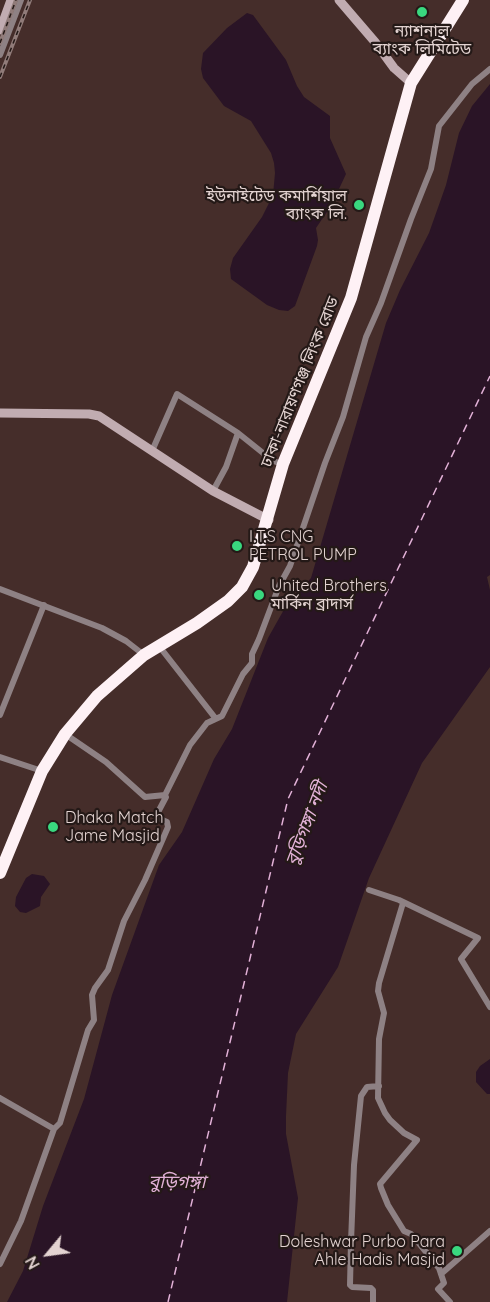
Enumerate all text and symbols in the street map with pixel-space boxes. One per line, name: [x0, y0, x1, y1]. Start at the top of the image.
marker: ন্যাশনাল ব্যাংক লিমিটেড: [415, 5, 429, 19]
place label: ন্যাশনাল ব্যাংক লিমিটেড: [373, 21, 471, 59]
place label: ইউনাইটেড কমার্শিয়াল ব্যাংক লি.: [206, 186, 347, 224]
marker: ইউনাইটেড কমার্শিয়াল ব্যাংক লি.: [352, 198, 366, 212]
street label: ঢাকা-নারায়ণগঞ্জ লিংক রোড: [257, 294, 343, 470]
place label: I.T.S CNG PETROL PUMP: [249, 527, 357, 565]
marker: I.T.S CNG PETROL PUMP: [230, 539, 244, 553]
place label: United Brothers মার্কিন ব্রাদার্স: [271, 576, 387, 614]
marker: United Brothers মার্কিন ব্রাদার্স: [252, 588, 266, 602]
water label: বুড়িগঙ্গা নদী: [281, 779, 333, 869]
place label: Dhaka Match Jame Masjid: [65, 808, 163, 846]
marker: Dhaka Match Jame Masjid: [46, 820, 60, 834]
water label: বুড়িগঙ্গা: [148, 1172, 206, 1194]
north arrow: [18, 1224, 78, 1284]
place label: Doleshwar Purbo Para Ahle Hadis Masjid: [279, 1232, 445, 1270]
marker: Doleshwar Purbo Para Ahle Hadis Masjid: [450, 1244, 464, 1258]
text: N: [21, 1253, 44, 1273]

